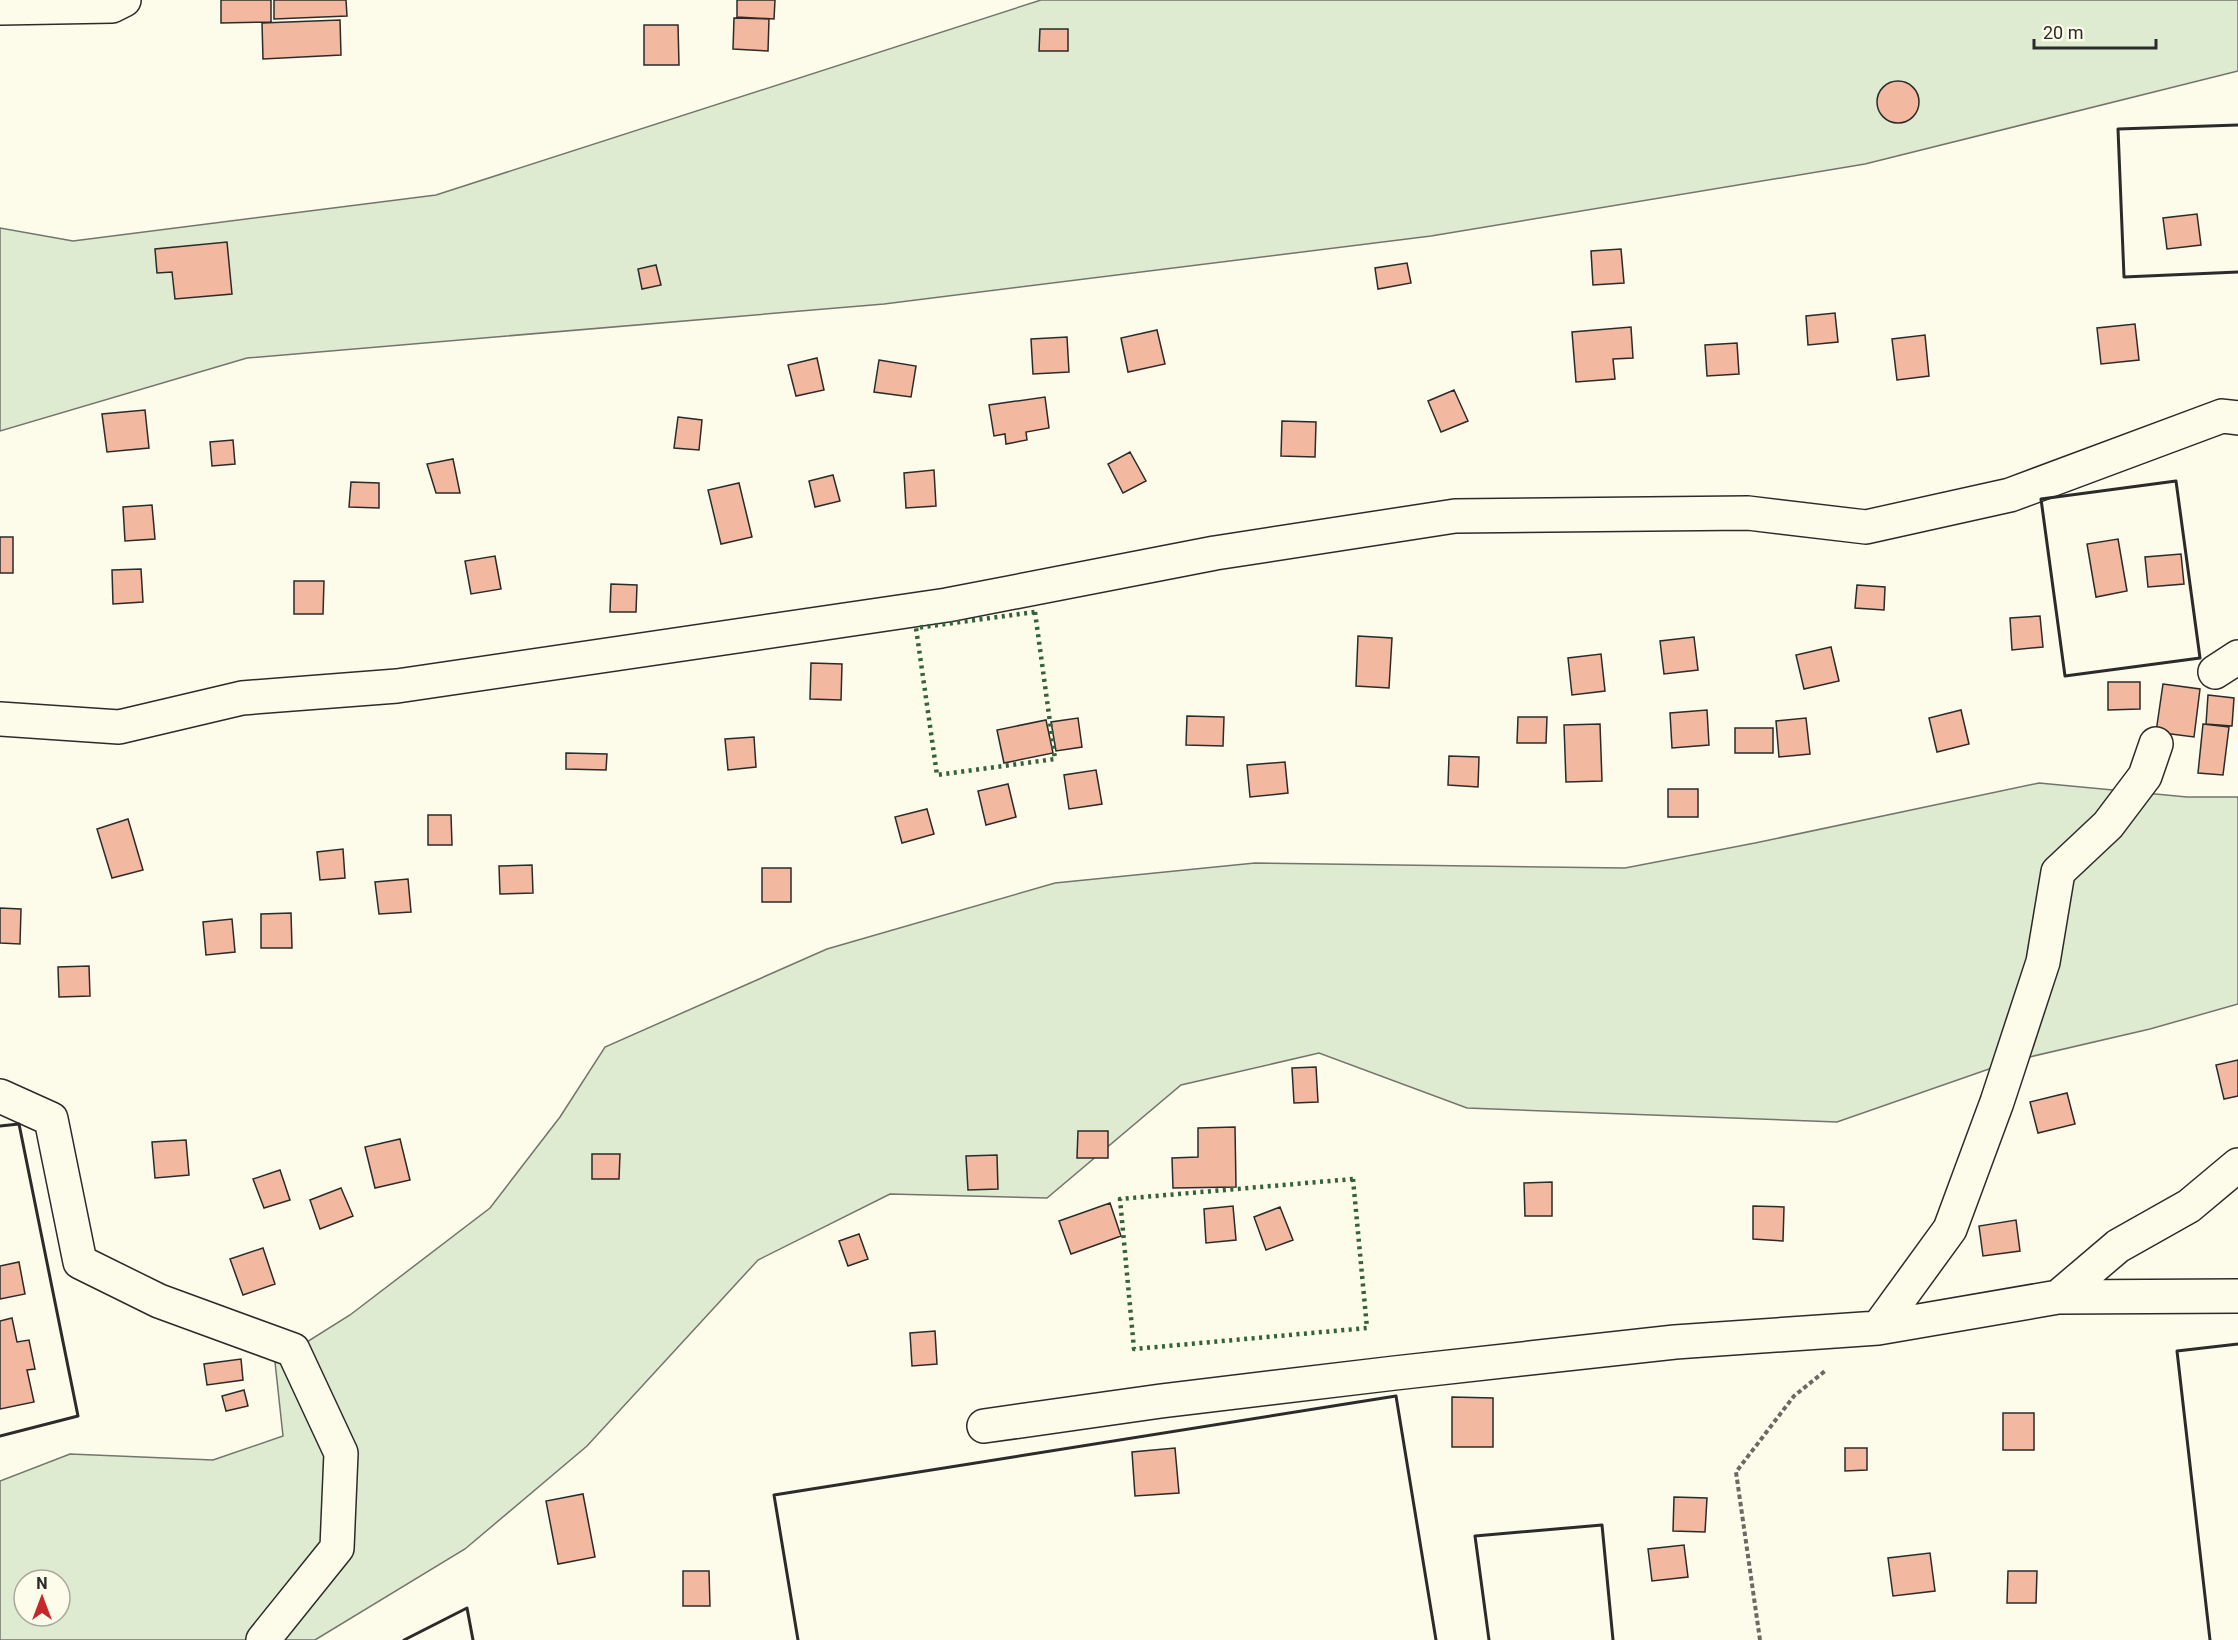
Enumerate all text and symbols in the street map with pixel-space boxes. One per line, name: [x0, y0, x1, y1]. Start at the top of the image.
scale bar: [2034, 12, 2156, 50]
text: 20 m: [2043, 22, 2083, 43]
north arrow: [12, 1568, 72, 1628]
text: N: [36, 1574, 48, 1593]

